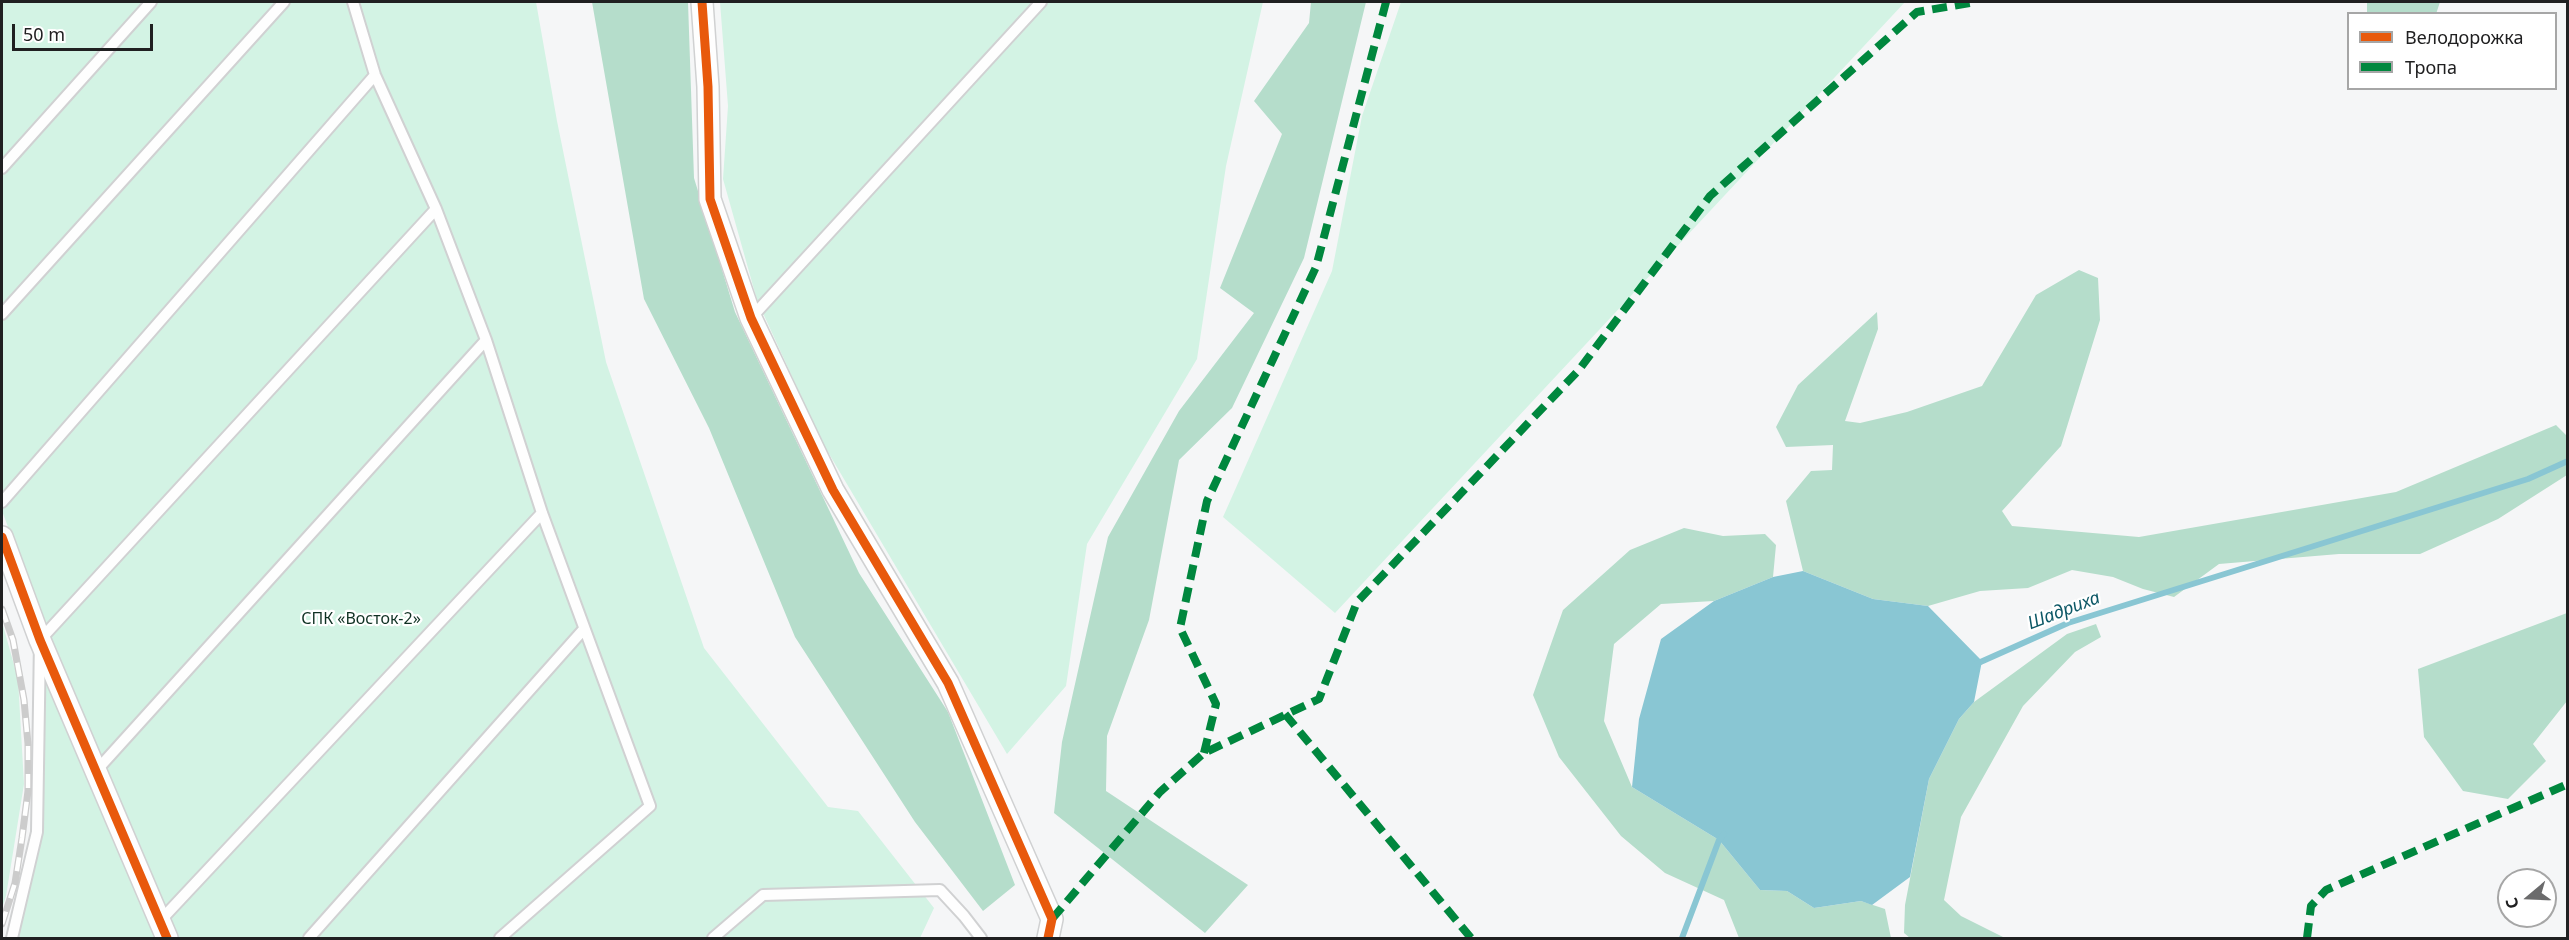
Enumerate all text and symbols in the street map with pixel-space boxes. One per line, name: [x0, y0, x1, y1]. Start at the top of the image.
scale bar: [15, 12, 156, 50]
legend: [2347, 12, 2557, 90]
text: 50 m: [23, 22, 65, 46]
text: Велодорожка: [2405, 25, 2523, 49]
text: Тропа: [2405, 55, 2457, 79]
water label: Шадриха: [2025, 587, 2103, 635]
park label: СПК «Восток-2»: [301, 609, 421, 629]
north arrow: [2497, 868, 2557, 928]
text: С: [2500, 895, 2524, 912]

